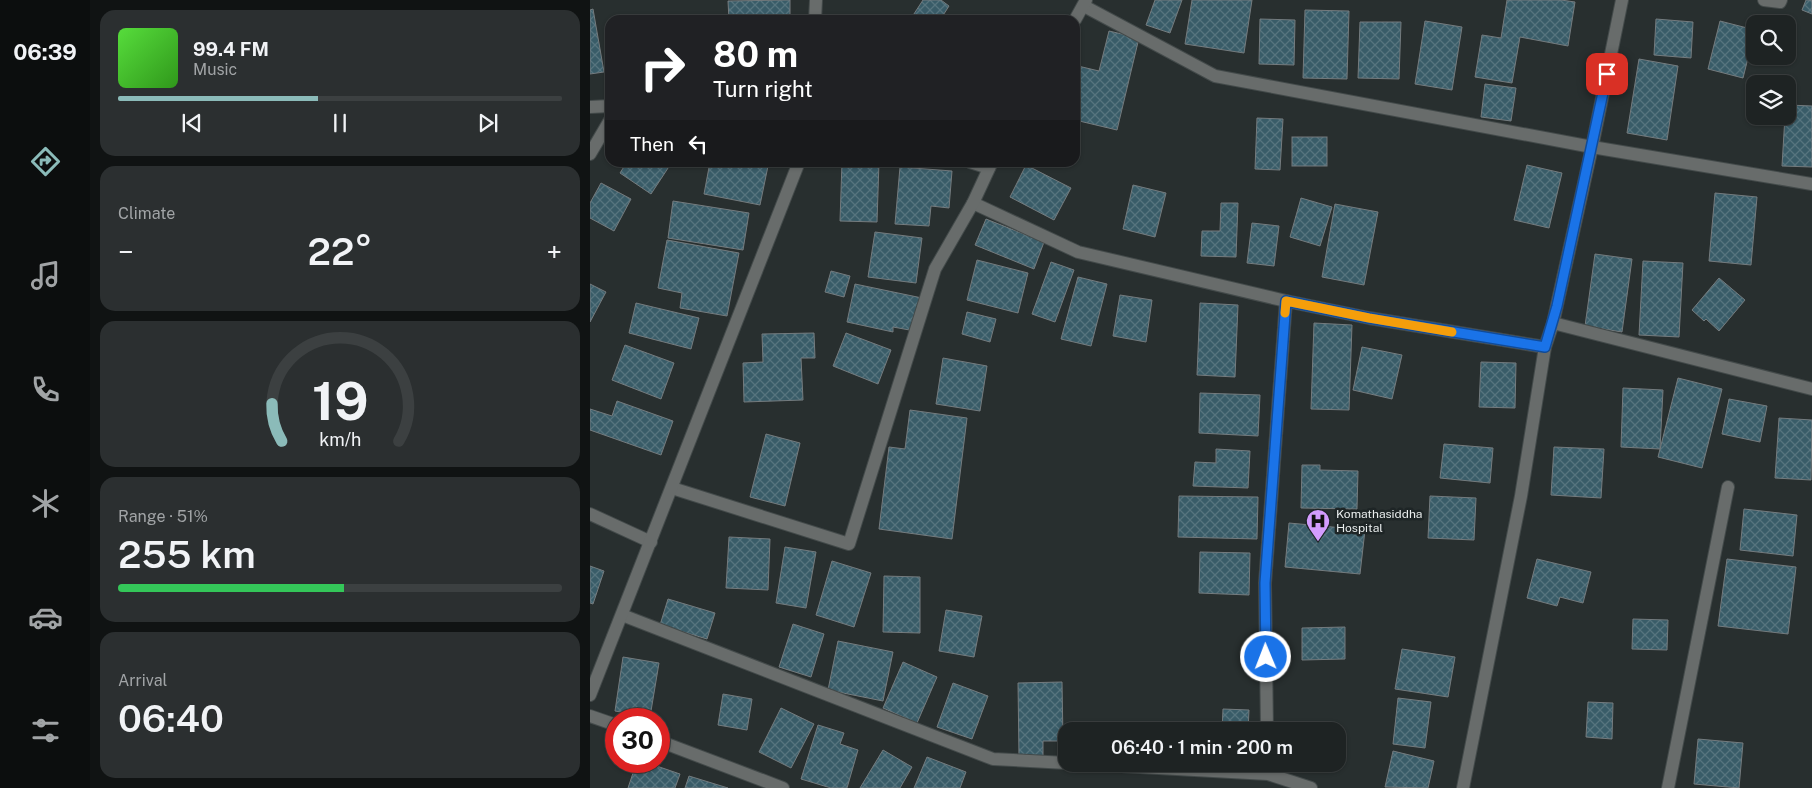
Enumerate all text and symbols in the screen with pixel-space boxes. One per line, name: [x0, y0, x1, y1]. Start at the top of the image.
map controls: [1746, 15, 1796, 125]
button: search: [1746, 15, 1796, 65]
text: 80 m: [713, 34, 798, 75]
icon: right: [630, 35, 695, 100]
text: 99.4 FM: [193, 38, 269, 60]
text: 06:39: [13, 39, 77, 65]
pin: [1586, 53, 1628, 95]
text: Music: [193, 60, 237, 79]
icon: arrive: [1593, 60, 1621, 88]
button: layers: [1746, 75, 1796, 125]
text: Turn right: [713, 76, 813, 102]
icon: previous: [178, 109, 206, 137]
icon: pause: [326, 109, 354, 137]
icon: next: [474, 109, 502, 137]
icon: left: [684, 130, 712, 158]
text: Then: [630, 133, 674, 155]
icon: directions: [28, 144, 63, 179]
text: Climate: [118, 204, 175, 223]
text: 22°: [308, 229, 372, 274]
text: −: [118, 235, 134, 268]
text: +: [546, 235, 562, 268]
icon: music: [28, 258, 63, 293]
text: 19: [312, 371, 368, 432]
icon: phone: [28, 372, 63, 407]
text: km/h: [319, 429, 361, 450]
icon: climate: [28, 486, 63, 521]
text: Range · 51%: [118, 507, 208, 526]
place label: Komathasiddha Hospital: [1336, 507, 1422, 535]
hospital icon: Komathasiddha Hospital: [1305, 508, 1331, 542]
text: 255 km: [118, 532, 256, 577]
icon: car: [28, 600, 63, 635]
position arrow: [1239, 630, 1291, 682]
text: Arrival: [118, 671, 167, 690]
text: 06:40: [118, 696, 224, 741]
speed limit sign: 30: [605, 708, 670, 773]
icon: filters: [28, 713, 63, 748]
text: 06:40 · 1 min · 200 m: [1111, 736, 1293, 758]

